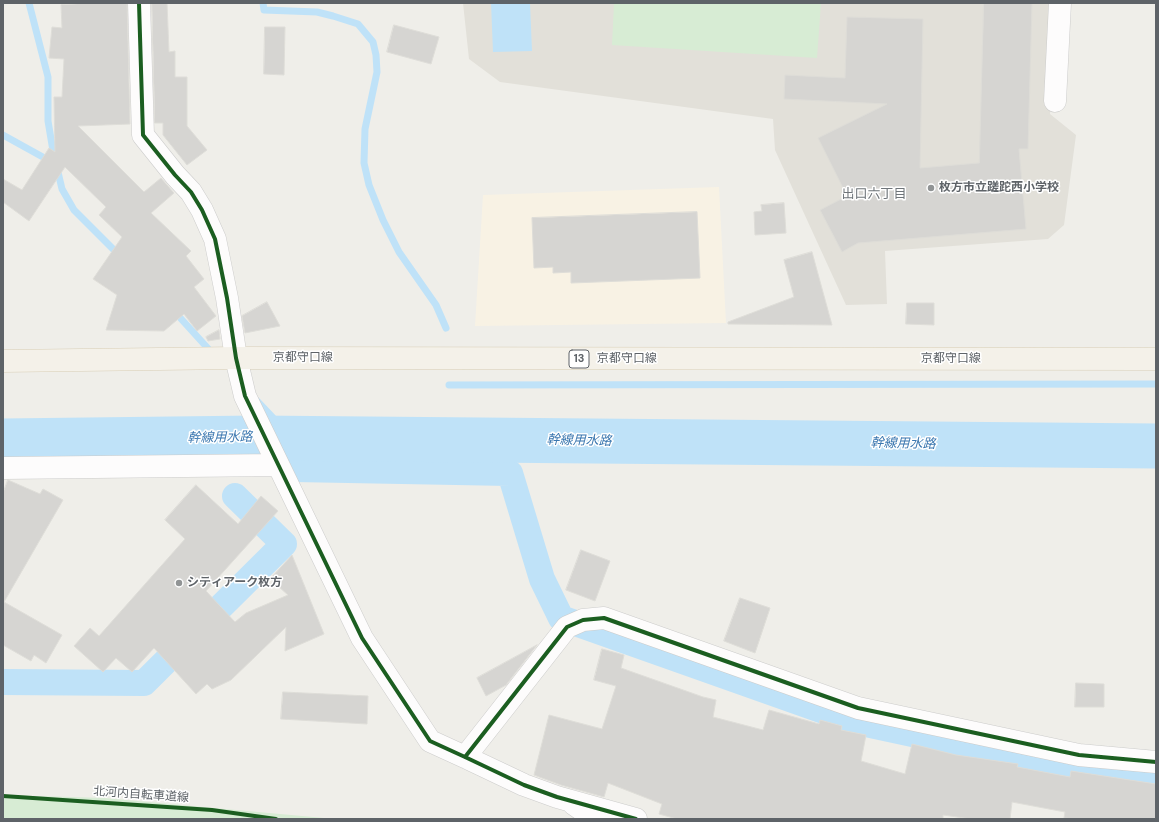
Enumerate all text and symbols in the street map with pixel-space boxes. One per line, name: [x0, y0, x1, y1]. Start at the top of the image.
place label: 枚方市立蹉跎西小学校: [939, 181, 1059, 195]
marker: 枚方市立蹉跎西小学校: [926, 183, 936, 193]
district label: 出口六丁目: [842, 187, 906, 203]
road number: 13: [569, 350, 589, 368]
street label: 京都守口線: [273, 351, 333, 365]
street label: 京都守口線: [597, 352, 657, 366]
street label: 京都守口線: [921, 352, 981, 366]
water label: 幹線用水路: [187, 430, 253, 446]
water label: 幹線用水路: [546, 433, 612, 449]
water label: 幹線用水路: [870, 436, 936, 452]
place label: シティアーク枚方: [187, 576, 282, 590]
marker: シティアーク枚方: [174, 578, 184, 588]
street label: 北河内自転車道線: [93, 784, 189, 806]

